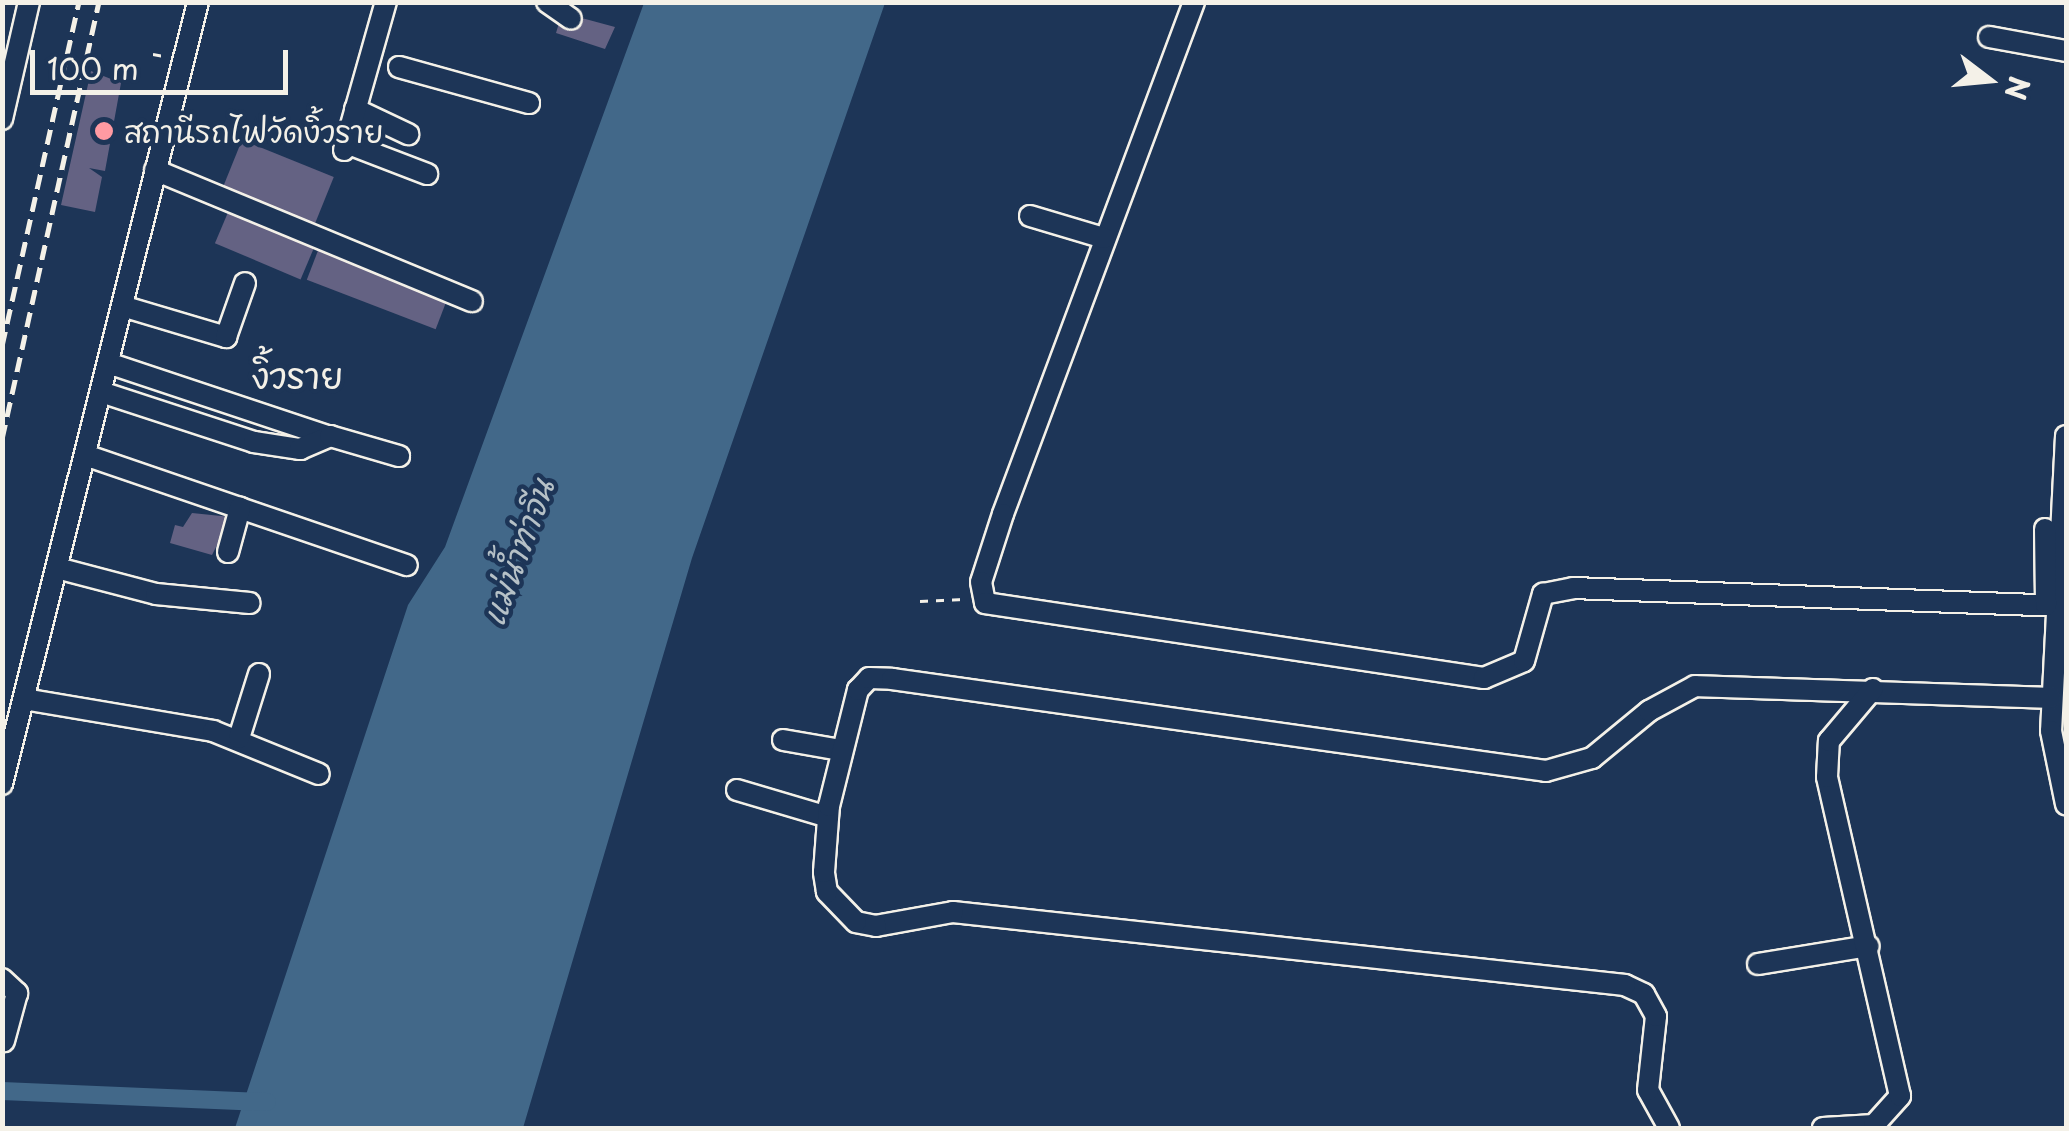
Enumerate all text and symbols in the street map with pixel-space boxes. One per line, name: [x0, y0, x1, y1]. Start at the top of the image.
scale bar: [35, 30, 292, 92]
north arrow: [1939, 30, 2039, 130]
text: 100 m: [47, 45, 139, 90]
text: N: [1995, 72, 2042, 105]
place label: สถานีรถไฟวัดงิ้วราย: [124, 113, 384, 149]
marker: สถานีรถไฟวัดงิ้วราย: [93, 120, 115, 142]
district label: งิ้วราย: [251, 354, 343, 396]
water label: แม่น้ำท่าจีน: [473, 474, 561, 630]

